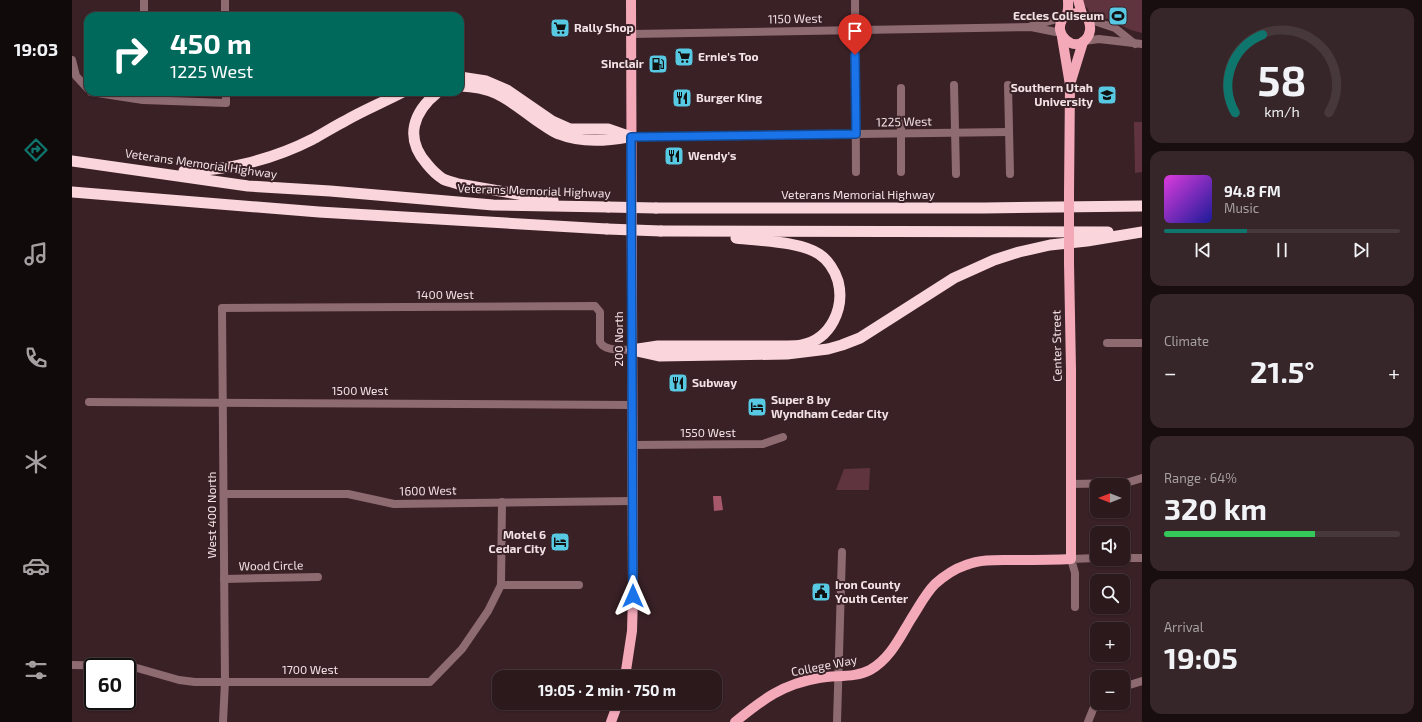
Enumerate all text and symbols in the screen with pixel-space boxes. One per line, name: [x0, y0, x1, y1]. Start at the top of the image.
sports icon: Eccles Coliseum: [1107, 5, 1129, 27]
place label: Eccles Coliseum: [1013, 8, 1104, 22]
street label: 1150 West: [768, 11, 823, 25]
pin: [838, 14, 872, 55]
supermarket icon: Rally Shop: [549, 17, 571, 39]
place label: Rally Shop: [574, 20, 634, 35]
icon: arrive: [844, 20, 866, 42]
text: 450 m: [170, 26, 252, 60]
icon: right: [104, 28, 156, 80]
text: 19:03: [14, 38, 58, 60]
supermarket icon: Ernie's Too: [673, 46, 695, 68]
place label: Ernie's Too: [698, 49, 759, 63]
fuel station icon: Sinclair: [647, 53, 669, 75]
text: 58: [1258, 54, 1306, 104]
place label: Sinclair: [601, 56, 644, 70]
text: 1225 West: [170, 60, 253, 82]
place label: Southern Utah University: [1011, 80, 1093, 109]
school or university icon: Southern Utah University: [1096, 84, 1118, 106]
restaurant icon: Burger King: [671, 87, 693, 109]
place label: Burger King: [696, 90, 762, 104]
text: km/h: [1264, 103, 1300, 120]
street label: 1225 West: [876, 114, 932, 128]
icon: directions: [22, 136, 50, 164]
street label: Veterans Memorial Highway: [124, 145, 279, 181]
restaurant icon: Wendy's: [663, 145, 685, 167]
place label: Wendy's: [688, 148, 736, 163]
street label: Veterans Memorial Highway: [457, 180, 612, 200]
text: 94.8 FM: [1224, 182, 1281, 200]
street label: Veterans Memorial Highway: [781, 187, 935, 201]
text: Music: [1224, 200, 1259, 216]
icon: previous: [1192, 239, 1214, 261]
icon: pause: [1271, 239, 1293, 261]
icon: next: [1350, 239, 1372, 261]
icon: music: [22, 240, 50, 268]
street label: 1400 West: [416, 287, 474, 301]
street label: Center Street: [1048, 310, 1064, 382]
street label: 200 North: [611, 311, 625, 367]
text: Climate: [1164, 333, 1209, 349]
icon: phone: [22, 344, 50, 372]
text: 21.5°: [1250, 353, 1315, 389]
text: −: [1164, 359, 1177, 385]
text: +: [1388, 359, 1400, 385]
restaurant icon: Subway: [667, 372, 689, 394]
place label: Subway: [692, 375, 737, 390]
street label: 1500 West: [332, 383, 389, 397]
place label: Super 8 by Wyndham Cedar City: [771, 392, 889, 421]
hotel icon: Super 8 by Wyndham Cedar City: [746, 396, 768, 418]
street label: 1550 West: [680, 425, 736, 439]
icon: climate: [22, 448, 50, 476]
text: Range · 64%: [1164, 470, 1237, 486]
street label: West 400 North: [204, 471, 218, 559]
north arrow: [1090, 478, 1130, 518]
map controls: [1090, 478, 1130, 710]
street label: 1600 West: [399, 482, 457, 497]
text: 320 km: [1164, 490, 1267, 526]
button: sound: [1090, 526, 1130, 566]
place label: Motel 6 Cedar City: [489, 527, 546, 556]
hotel icon: Motel 6 Cedar City: [549, 531, 571, 553]
icon: car: [22, 552, 50, 580]
street label: Wood Circle: [239, 557, 303, 573]
button: search: [1090, 574, 1130, 614]
position arrow: [612, 575, 654, 617]
place label: Iron County Youth Center: [835, 577, 908, 605]
public building icon: Iron County Youth Center: [810, 581, 832, 603]
text: Arrival: [1164, 619, 1204, 635]
button: +: [1090, 622, 1130, 662]
text: 19:05: [1164, 639, 1238, 675]
street label: College Way: [790, 652, 859, 678]
icon: filters: [22, 656, 50, 684]
speed limit sign: 60: [84, 658, 136, 710]
street label: 1700 West: [282, 662, 339, 676]
button: −: [1090, 670, 1130, 710]
text: 19:05 · 2 min · 750 m: [538, 681, 676, 699]

